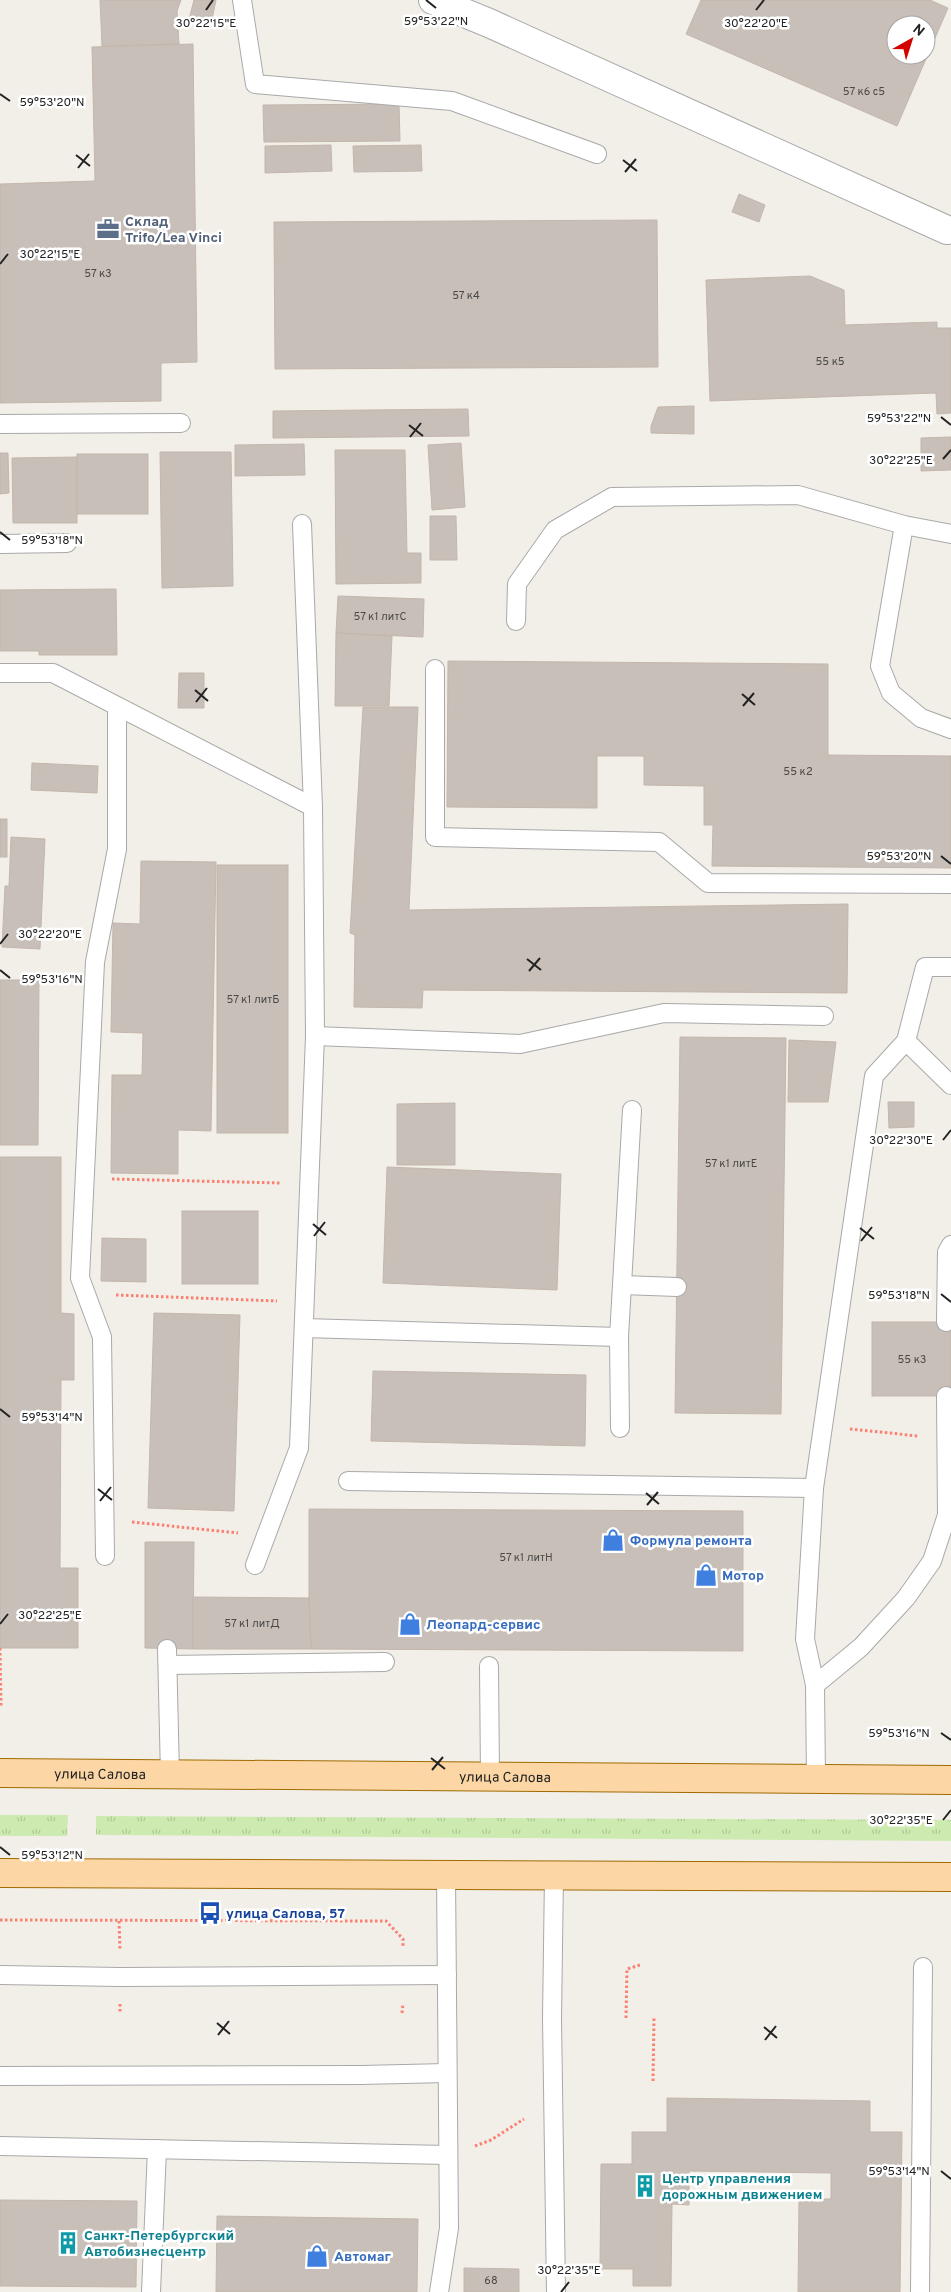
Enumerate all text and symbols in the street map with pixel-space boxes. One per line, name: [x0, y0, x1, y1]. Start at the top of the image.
text: 59°53'22"N: [404, 14, 468, 30]
north arrow: [886, 15, 936, 65]
text: 30°22'15"E: [176, 16, 236, 32]
text: 30°22'20"E: [724, 16, 788, 32]
text: N: [909, 21, 927, 41]
house number: 57 к6 с5: [843, 85, 885, 99]
text: 59°53'20"N: [19, 95, 85, 111]
place label: Склад Trifo/Lea Vinci: [125, 214, 222, 247]
office icon: Склад Trifo/Lea Vinci: [95, 216, 121, 242]
text: 30°22'15"E: [20, 247, 80, 263]
house number: 57 к3: [84, 267, 112, 281]
house number: 57 к4: [452, 289, 480, 303]
house number: 55 к5: [815, 355, 845, 369]
text: 59°53'22"N: [867, 411, 931, 427]
text: 30°22'25"E: [869, 453, 933, 469]
text: 59°53'18"N: [21, 533, 83, 549]
house number: 57 к1 литС: [354, 610, 407, 624]
house number: 55 к2: [783, 765, 813, 779]
text: 59°53'20"N: [866, 849, 932, 865]
text: 30°22'20"E: [18, 927, 82, 943]
text: 59°53'16"N: [21, 972, 83, 988]
house number: 57 к1 литБ: [226, 993, 280, 1007]
text: 30°22'30"E: [869, 1133, 933, 1149]
house number: 57 к1 литЕ: [705, 1157, 757, 1171]
text: 59°53'18"N: [868, 1288, 930, 1304]
house number: 55 к3: [898, 1353, 926, 1367]
text: 59°53'14"N: [21, 1410, 83, 1426]
shop icon: Формула ремонта: [600, 1527, 626, 1553]
place label: Формула ремонта: [630, 1533, 752, 1550]
house number: 57 к1 литН: [499, 1551, 553, 1565]
shop icon: Мотор: [693, 1562, 719, 1588]
place label: Мотор: [722, 1568, 764, 1585]
text: 30°22'25"E: [18, 1608, 82, 1624]
shop icon: Леопард-сервис: [397, 1611, 423, 1637]
house number: 57 к1 литД: [224, 1617, 280, 1631]
place label: Леопард-сервис: [426, 1617, 541, 1634]
text: 59°53'16"N: [868, 1726, 930, 1742]
street label: улица Салова: [54, 1766, 146, 1784]
street label: улица Салова: [459, 1769, 551, 1787]
text: 30°22'35"E: [869, 1813, 933, 1829]
text: 59°53'12"N: [21, 1848, 83, 1864]
bus stop icon: улица Салова, 57: [197, 1900, 223, 1926]
place label: улица Салова, 57: [226, 1906, 345, 1923]
text: 59°53'14"N: [868, 2164, 930, 2180]
place label: Центр управления дорожным движением: [662, 2171, 822, 2204]
building icon: Центр управления дорожным движением: [632, 2173, 658, 2199]
place label: Санкт-Петербургский Автобизнесцентр: [84, 2228, 234, 2261]
building icon: Санкт-Петербургский Автобизнесцентр: [55, 2230, 81, 2256]
shop icon: Автомаг: [304, 2243, 330, 2269]
place label: Автомаг: [334, 2249, 392, 2266]
text: 30°22'35"E: [537, 2263, 601, 2279]
house number: 68: [484, 2274, 498, 2288]

